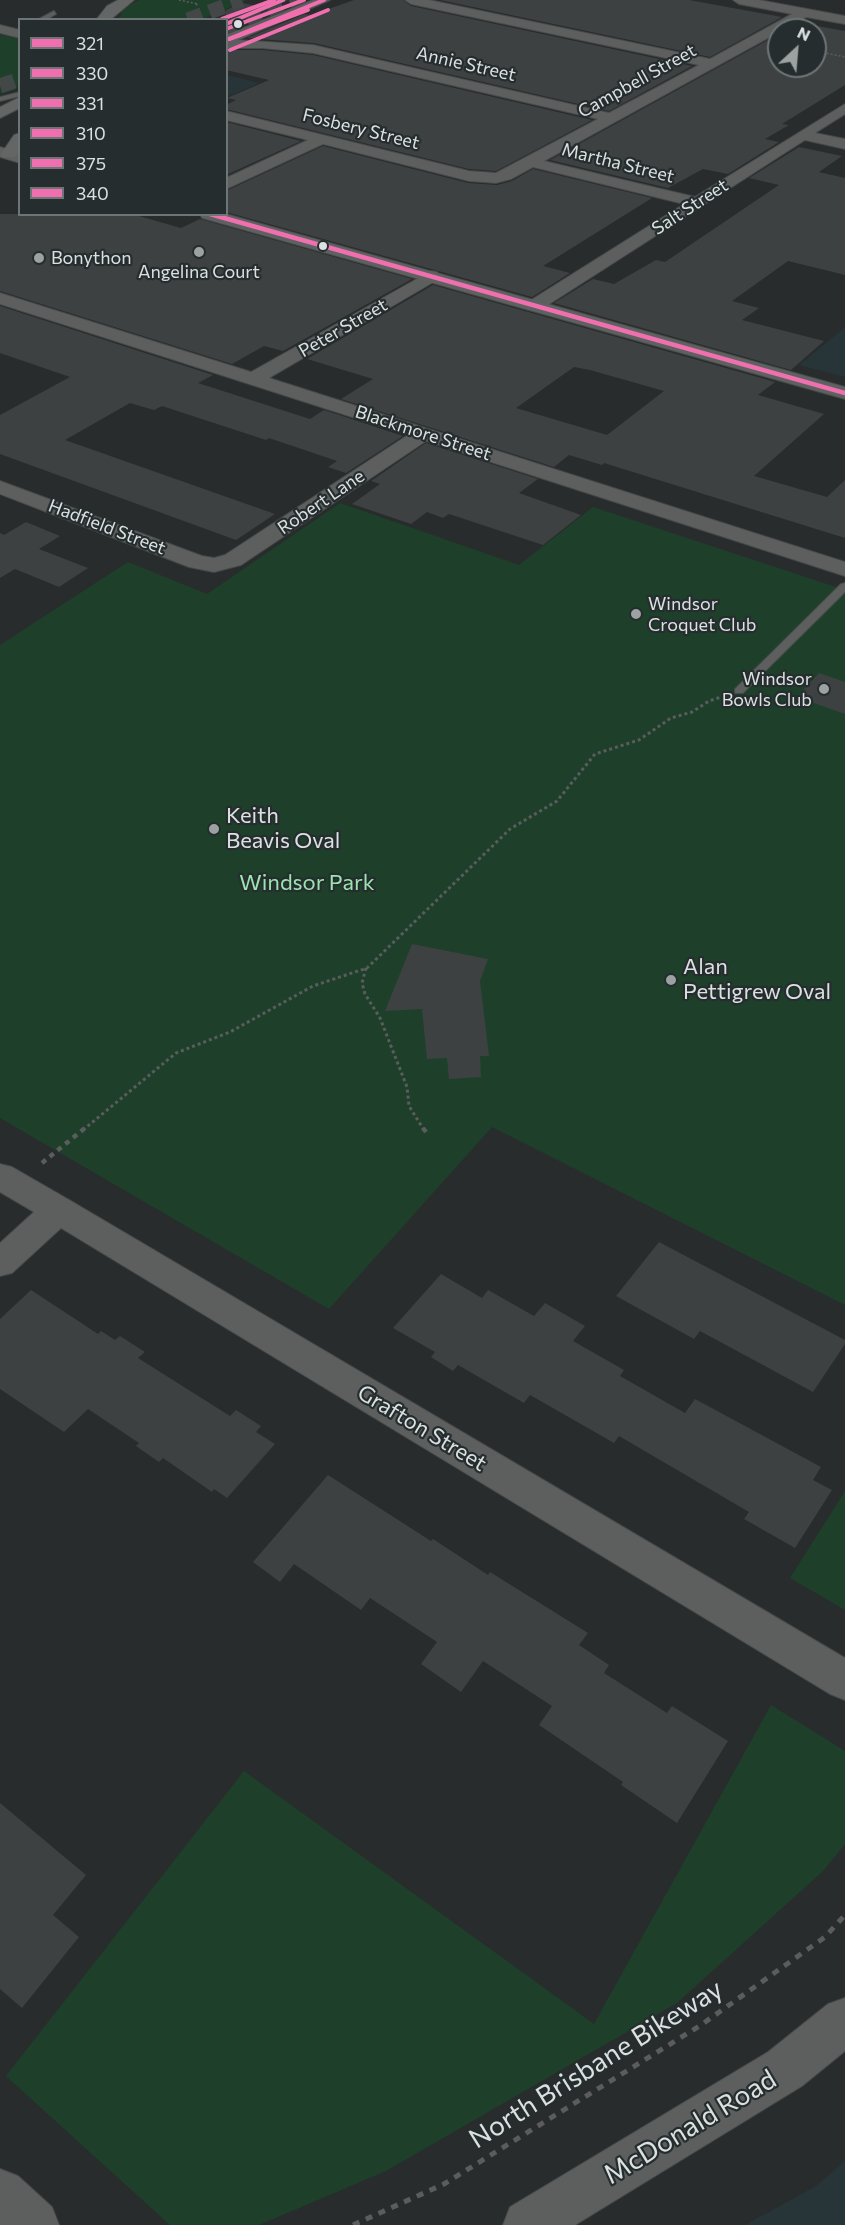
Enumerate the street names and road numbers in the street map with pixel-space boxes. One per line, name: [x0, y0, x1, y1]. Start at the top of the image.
street label: Campbell Street: [574, 40, 700, 122]
street label: Annie Street: [414, 42, 518, 86]
street label: Fosbery Street: [300, 104, 422, 154]
street label: Martha Street: [560, 139, 676, 187]
street label: Salt Street: [648, 174, 732, 240]
street label: Peter Street: [295, 294, 391, 362]
street label: Blackmore Street: [352, 401, 494, 465]
street label: Robert Lane: [274, 465, 368, 539]
street label: Hadfield Street: [45, 495, 169, 559]
street label: Grafton Street: [353, 1379, 491, 1477]
street label: North Brisbane Bikeway: [463, 1973, 729, 2155]
street label: McDonald Road: [598, 2063, 782, 2191]

